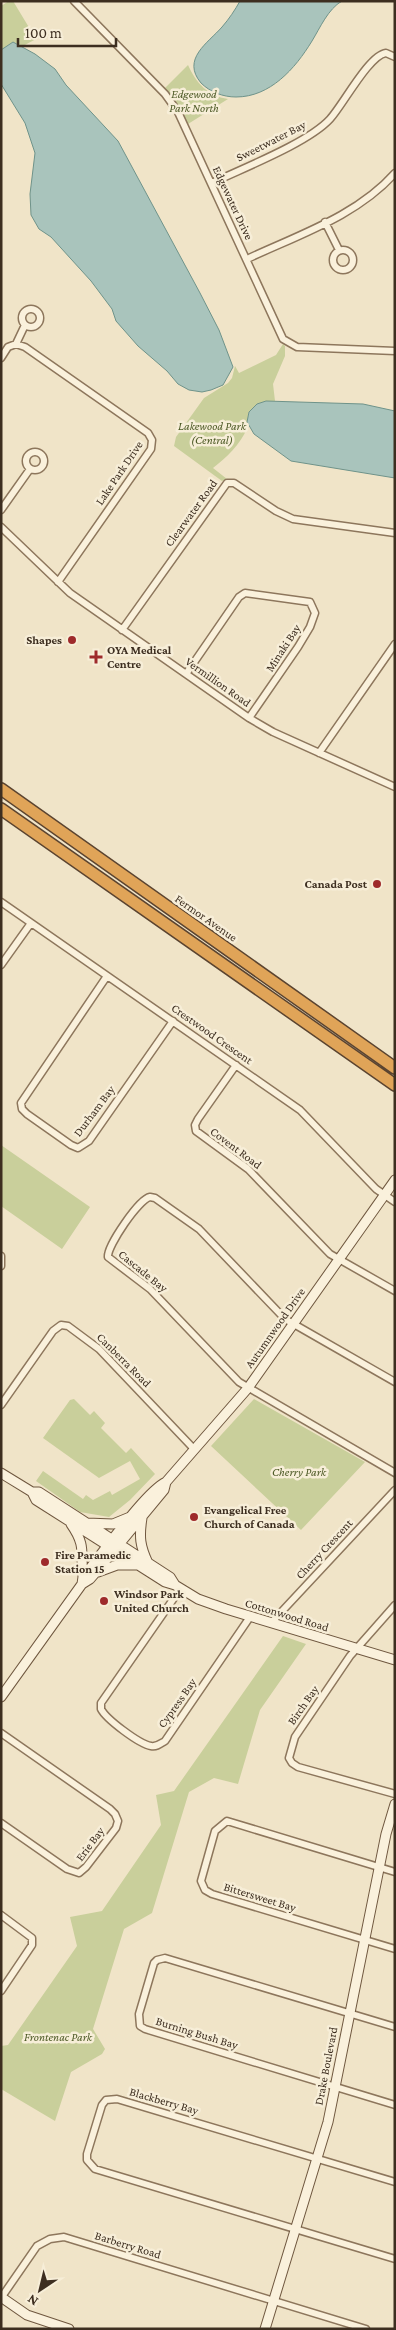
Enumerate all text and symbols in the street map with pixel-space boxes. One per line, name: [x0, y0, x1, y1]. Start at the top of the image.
scale bar: [18, 15, 115, 47]
text: 100 m: [25, 25, 62, 41]
park label: Edgewood Park North: [169, 87, 219, 115]
street label: Sweetwater Bay: [234, 117, 309, 165]
street label: Edgewater Drive: [210, 164, 256, 242]
park label: Lakewood Park (Central): [178, 419, 247, 447]
street label: Lake Park Drive: [92, 438, 146, 508]
street label: Clearwater Road: [162, 476, 220, 549]
street label: Minaki Bay: [262, 621, 304, 674]
place label: Shapes: [26, 633, 62, 647]
marker: Shapes: [66, 634, 78, 646]
place label: OYA Medical Centre: [107, 643, 172, 671]
marker: OYA Medical Centre: [89, 650, 103, 664]
street label: Vermillion Road: [182, 654, 254, 710]
place label: Canada Post: [305, 877, 368, 891]
marker: Canada Post: [371, 878, 383, 890]
street label: Fermor Avenue: [172, 891, 240, 945]
street label: Crestwood Crescent: [169, 1001, 256, 1068]
street label: Durham Bay: [70, 1082, 118, 1139]
street label: Covent Road: [208, 1124, 265, 1172]
street label: Cascade Bay: [116, 1247, 171, 1295]
street label: Autumnwood Drive: [242, 1285, 308, 1371]
street label: Canberra Road: [94, 1330, 154, 1390]
park label: Cherry Park: [272, 1465, 327, 1479]
place label: Evangelical Free Church of Canada: [204, 1503, 295, 1531]
marker: Evangelical Free Church of Canada: [188, 1511, 200, 1523]
street label: Cherry Crescent: [293, 1515, 356, 1582]
place label: Fire Paramedic Station 15: [55, 1548, 132, 1576]
marker: Fire Paramedic Station 15: [39, 1556, 51, 1568]
place label: Windsor Park United Church: [113, 1587, 189, 1615]
marker: Windsor Park United Church: [98, 1595, 110, 1607]
street label: Cottonwood Road: [243, 1596, 331, 1635]
street label: Cypress Bay: [155, 1675, 199, 1731]
street label: Birch Bay: [284, 1682, 322, 1727]
street label: Erie Bay: [73, 1824, 108, 1864]
street label: Bittersweet Bay: [222, 1879, 298, 1915]
street label: Burning Bush Bay: [154, 2014, 240, 2052]
street label: Drake Boulevard: [312, 2025, 341, 2106]
park label: Frontenac Park: [24, 2030, 93, 2044]
street label: Blackberry Bay: [128, 2084, 201, 2118]
street label: Barberry Road: [93, 2228, 163, 2262]
north arrow: [15, 2265, 65, 2315]
text: N: [24, 2291, 41, 2310]

